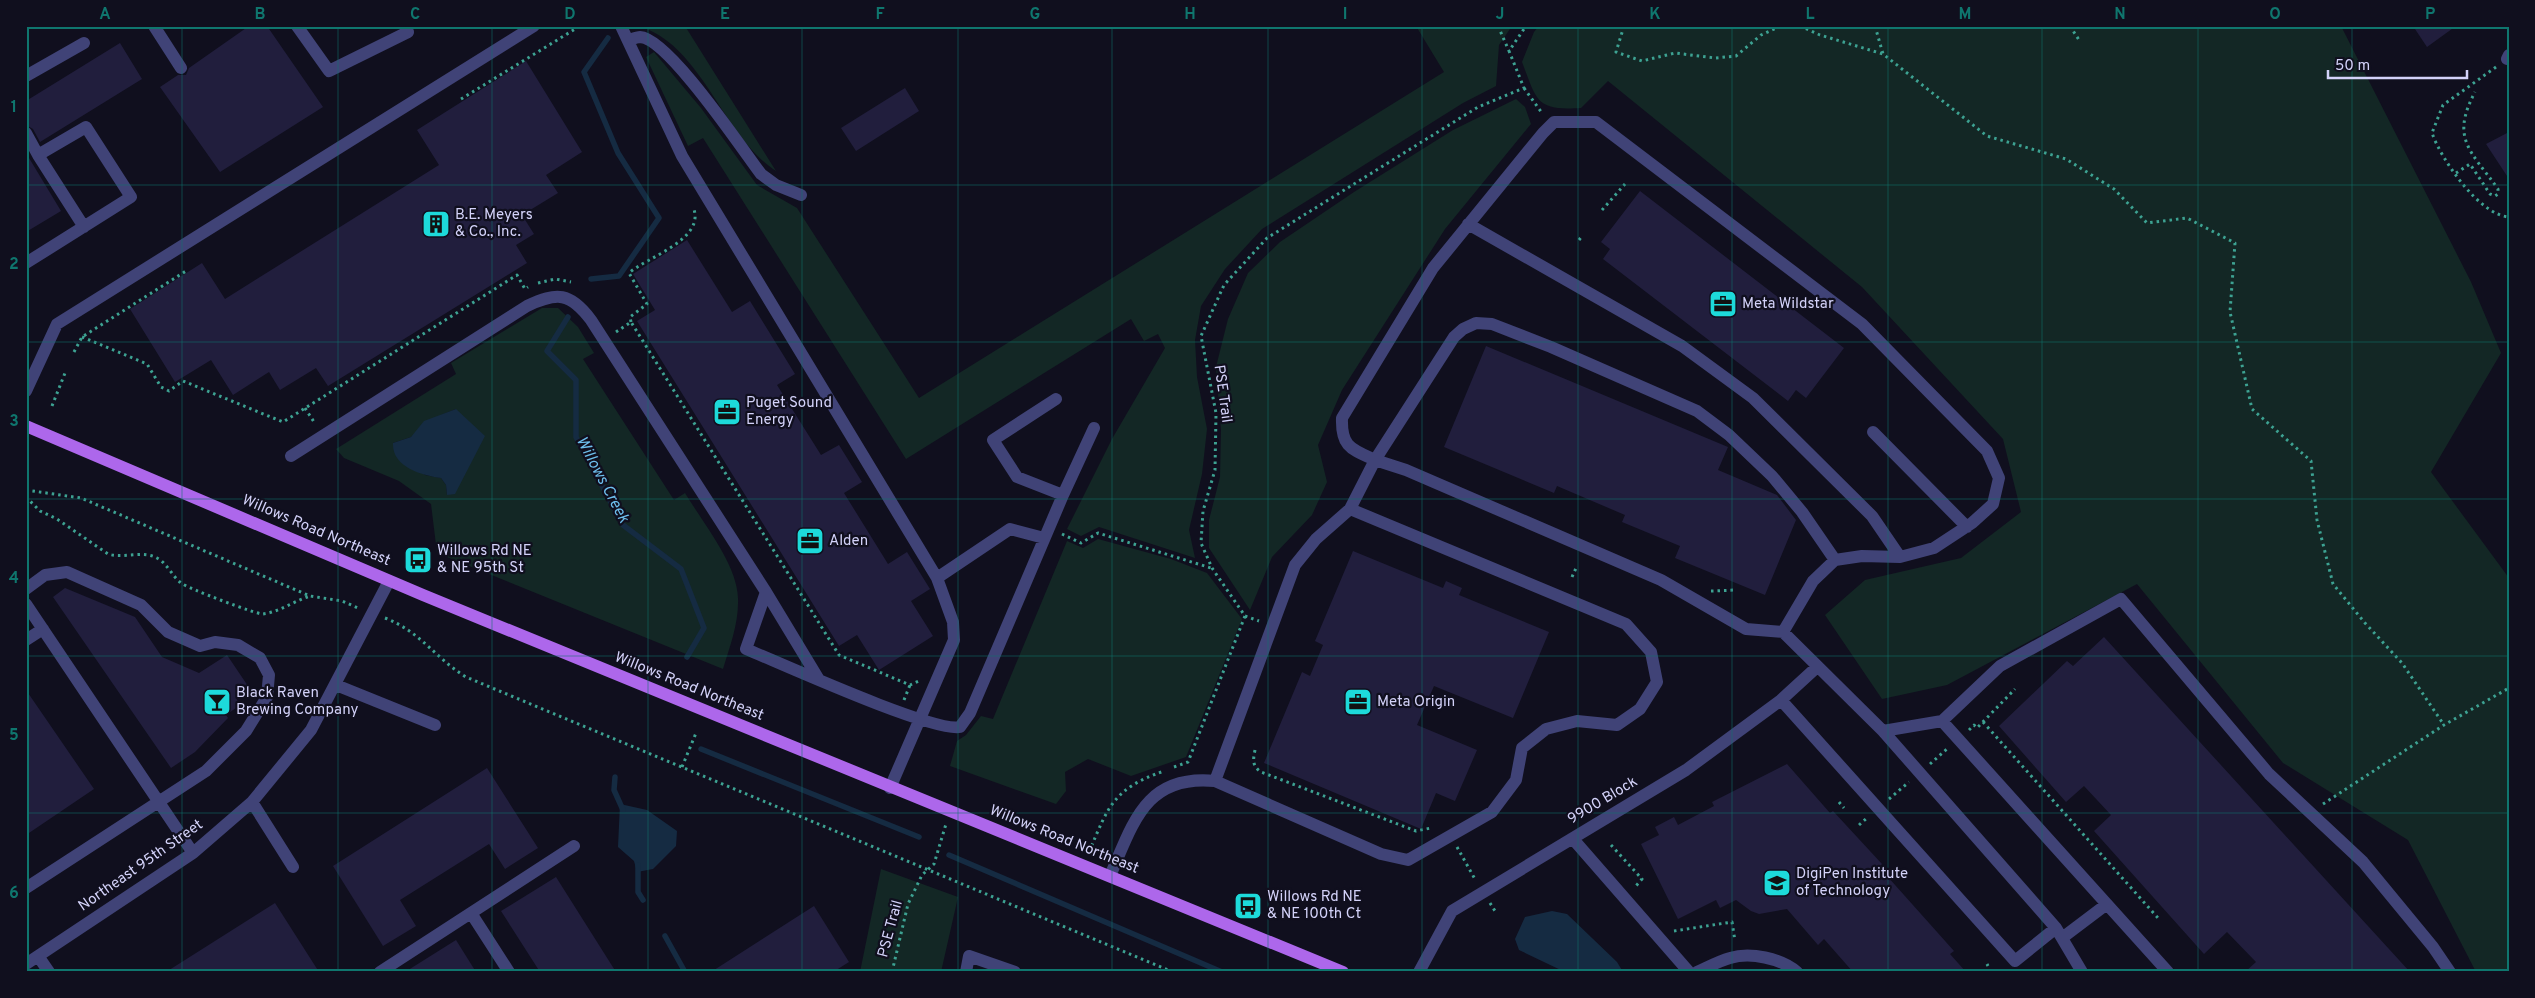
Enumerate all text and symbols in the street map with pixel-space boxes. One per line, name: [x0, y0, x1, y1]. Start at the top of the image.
text: A: [99, 5, 111, 25]
text: B: [254, 5, 266, 25]
text: C: [410, 5, 420, 25]
text: D: [564, 5, 576, 25]
text: E: [720, 5, 730, 25]
text: F: [875, 5, 885, 25]
text: G: [1030, 5, 1040, 25]
text: H: [1184, 5, 1196, 25]
text: I: [1343, 5, 1347, 25]
text: J: [1496, 5, 1504, 25]
text: K: [1649, 5, 1661, 25]
text: L: [1805, 5, 1815, 25]
text: M: [1959, 5, 1971, 25]
text: N: [2114, 5, 2126, 25]
text: O: [2269, 5, 2281, 25]
text: P: [2425, 5, 2435, 25]
scale bar: [2328, 48, 2466, 80]
text: 50 m: [2335, 57, 2370, 76]
text: 1: [11, 98, 17, 118]
place label: B.E. Meyers & Co., Inc.: [455, 206, 533, 242]
building icon: B.E. Meyers & Co., Inc.: [421, 209, 451, 239]
text: 2: [9, 255, 19, 275]
office icon: Meta Wildstar: [1708, 289, 1738, 319]
place label: Meta Wildstar: [1742, 295, 1834, 314]
street label: PSE Trail: [1209, 364, 1235, 424]
place label: Puget Sound Energy: [746, 394, 832, 430]
office icon: Puget Sound Energy: [712, 397, 742, 427]
text: 3: [9, 412, 19, 432]
water label: Willows Creek: [571, 433, 634, 528]
street label: Willows Road Northeast: [239, 491, 393, 571]
office icon: Alden: [795, 526, 825, 556]
place label: Alden: [829, 532, 868, 551]
place label: Willows Rd NE & NE 95th St: [437, 542, 532, 578]
bus stop icon: Willows Rd NE & NE 95th St: [403, 545, 433, 575]
text: 4: [9, 569, 19, 589]
street label: Willows Road Northeast: [612, 648, 766, 726]
place label: Black Raven Brewing Company: [236, 684, 359, 720]
bar icon: Black Raven Brewing Company: [202, 687, 232, 717]
office icon: Meta Origin: [1343, 687, 1373, 717]
place label: Meta Origin: [1377, 693, 1455, 712]
text: 5: [9, 726, 19, 746]
street label: 9900 Block: [1565, 773, 1641, 829]
street label: Willows Road Northeast: [987, 801, 1141, 879]
street label: Northeast 95th Street: [75, 816, 207, 916]
place label: DigiPen Institute of Technology: [1796, 865, 1908, 901]
school or university icon: DigiPen Institute of Technology: [1762, 868, 1792, 898]
text: 6: [9, 884, 19, 904]
place label: Willows Rd NE & NE 100th Ct: [1267, 888, 1362, 924]
bus stop icon: Willows Rd NE & NE 100th Ct: [1233, 891, 1263, 921]
street label: PSE Trail: [874, 898, 908, 960]

